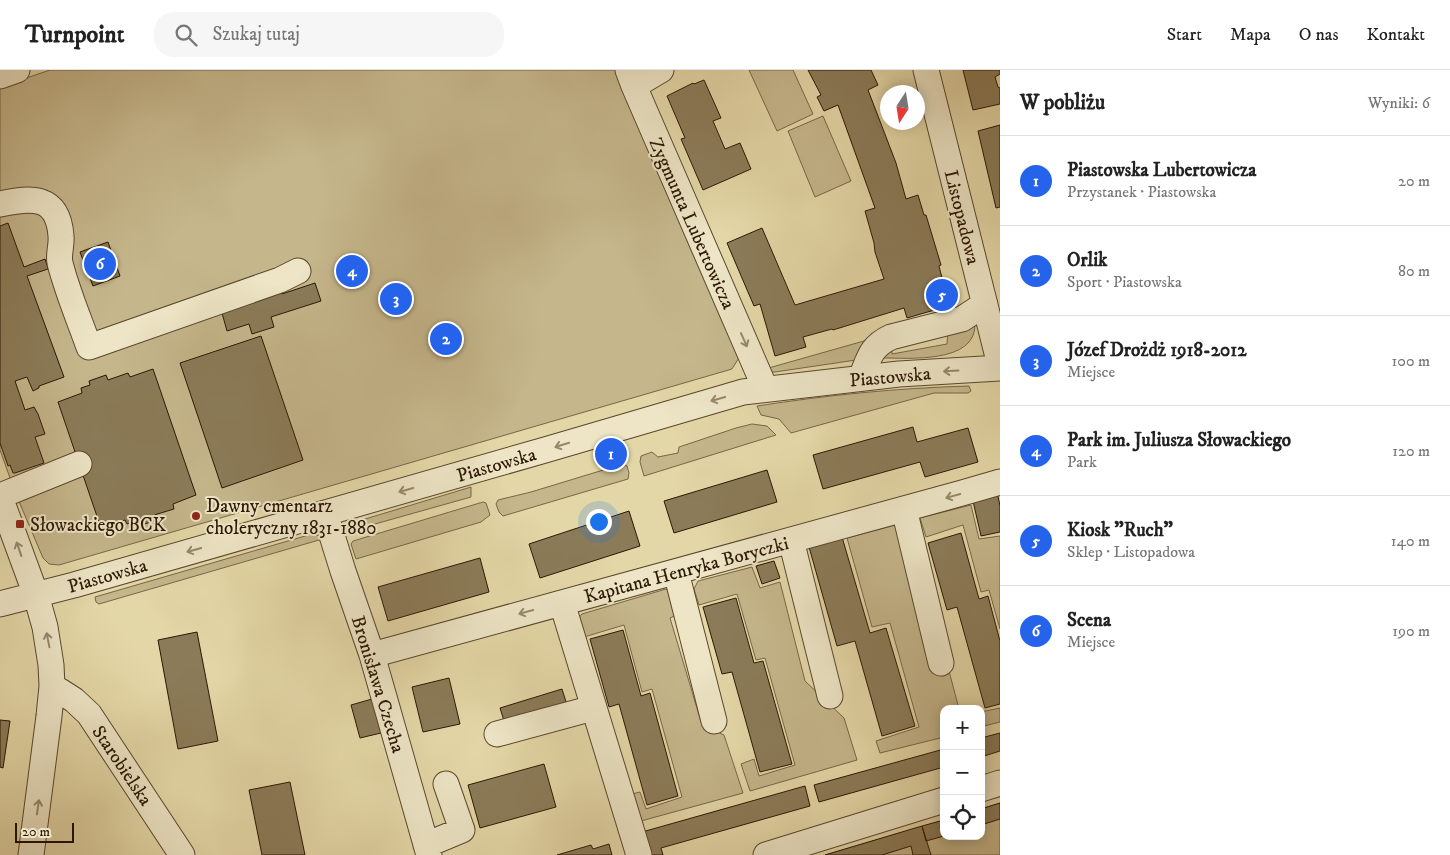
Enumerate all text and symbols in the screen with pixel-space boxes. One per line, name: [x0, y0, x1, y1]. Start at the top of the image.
search box: [154, 12, 504, 57]
text: Turnpoint: [25, 20, 124, 50]
icon: search: [172, 21, 200, 49]
text: Szukaj tutaj: [212, 23, 300, 46]
text: Start: [1167, 24, 1202, 46]
text: Mapa: [1230, 24, 1271, 46]
text: O nas: [1299, 24, 1338, 46]
text: Kontakt: [1366, 24, 1425, 46]
north arrow: [880, 85, 925, 130]
text: W pobliżu: [1020, 90, 1105, 116]
text: Wyniki: 6: [1368, 93, 1430, 113]
street label: Zygmunta Lubertowicza: [643, 134, 740, 313]
text: Piastowska Lubertowicza: [1067, 159, 1256, 182]
street label: Listopadowa: [939, 168, 984, 267]
text: 1: [1033, 171, 1039, 191]
text: 20 m: [1398, 171, 1430, 191]
text: Przystanek · Piastowska: [1067, 182, 1216, 202]
pin: 6: [84, 245, 116, 283]
text: Orlik: [1067, 249, 1107, 272]
pin: 4: [336, 252, 368, 290]
text: 2: [1032, 261, 1040, 281]
text: 80 m: [1398, 261, 1430, 281]
text: Sport · Piastowska: [1067, 272, 1182, 292]
pin: 5: [926, 276, 958, 314]
pin: 3: [380, 280, 412, 318]
pin: 2: [430, 320, 462, 358]
one-way arrow: [740, 332, 750, 347]
text: Józef Drożdż 1918-2012: [1067, 339, 1246, 362]
text: 3: [1033, 351, 1039, 371]
text: 100 m: [1392, 351, 1430, 371]
street label: Piastowska: [848, 362, 932, 393]
text: Miejsce: [1067, 362, 1115, 382]
one-way arrow: [944, 367, 960, 376]
one-way arrow: [710, 395, 726, 405]
text: Park im. Juliusza Słowackiego: [1067, 429, 1291, 452]
pin: 1: [595, 435, 627, 473]
one-way arrow: [554, 441, 570, 451]
text: 4: [1031, 441, 1041, 461]
text: 120 m: [1392, 441, 1430, 461]
street label: Piastowska: [454, 443, 539, 488]
text: Park: [1067, 452, 1097, 472]
one-way arrow: [398, 485, 414, 495]
one-way arrow: [946, 492, 962, 501]
place label: Dawny cmentarz choleryczny 1831-1880: [206, 495, 377, 540]
your location: [586, 509, 612, 535]
marker: Dawny cmentarz choleryczny 1831-1880: [190, 510, 202, 522]
place label: Słowackiego BCK: [30, 514, 167, 537]
marker: Słowackiego BCK: [14, 518, 26, 530]
text: Kiosk "Ruch": [1067, 519, 1173, 542]
text: 5: [1032, 531, 1040, 551]
text: 140 m: [1391, 531, 1430, 551]
street label: Kapitana Henryka Boryczki: [582, 532, 791, 609]
one-way arrow: [14, 542, 23, 557]
text: Sklep · Listopadowa: [1067, 542, 1195, 562]
one-way arrow: [187, 546, 203, 556]
street label: Piastowska: [65, 554, 150, 599]
one-way arrow: [519, 608, 535, 618]
text: Scena: [1067, 609, 1111, 632]
street label: Bronisława Czecha: [346, 613, 409, 756]
text: 6: [1032, 621, 1040, 641]
text: 190 m: [1392, 621, 1430, 641]
one-way arrow: [42, 632, 52, 648]
text: Miejsce: [1067, 632, 1115, 652]
map controls: [940, 705, 985, 840]
button: +: [940, 705, 985, 750]
street label: Starobielska: [87, 721, 157, 810]
button: −: [940, 750, 985, 795]
button: locate: [940, 795, 985, 840]
one-way arrow: [33, 799, 43, 815]
scale bar: [15, 820, 74, 843]
text: 20 m: [22, 823, 50, 841]

